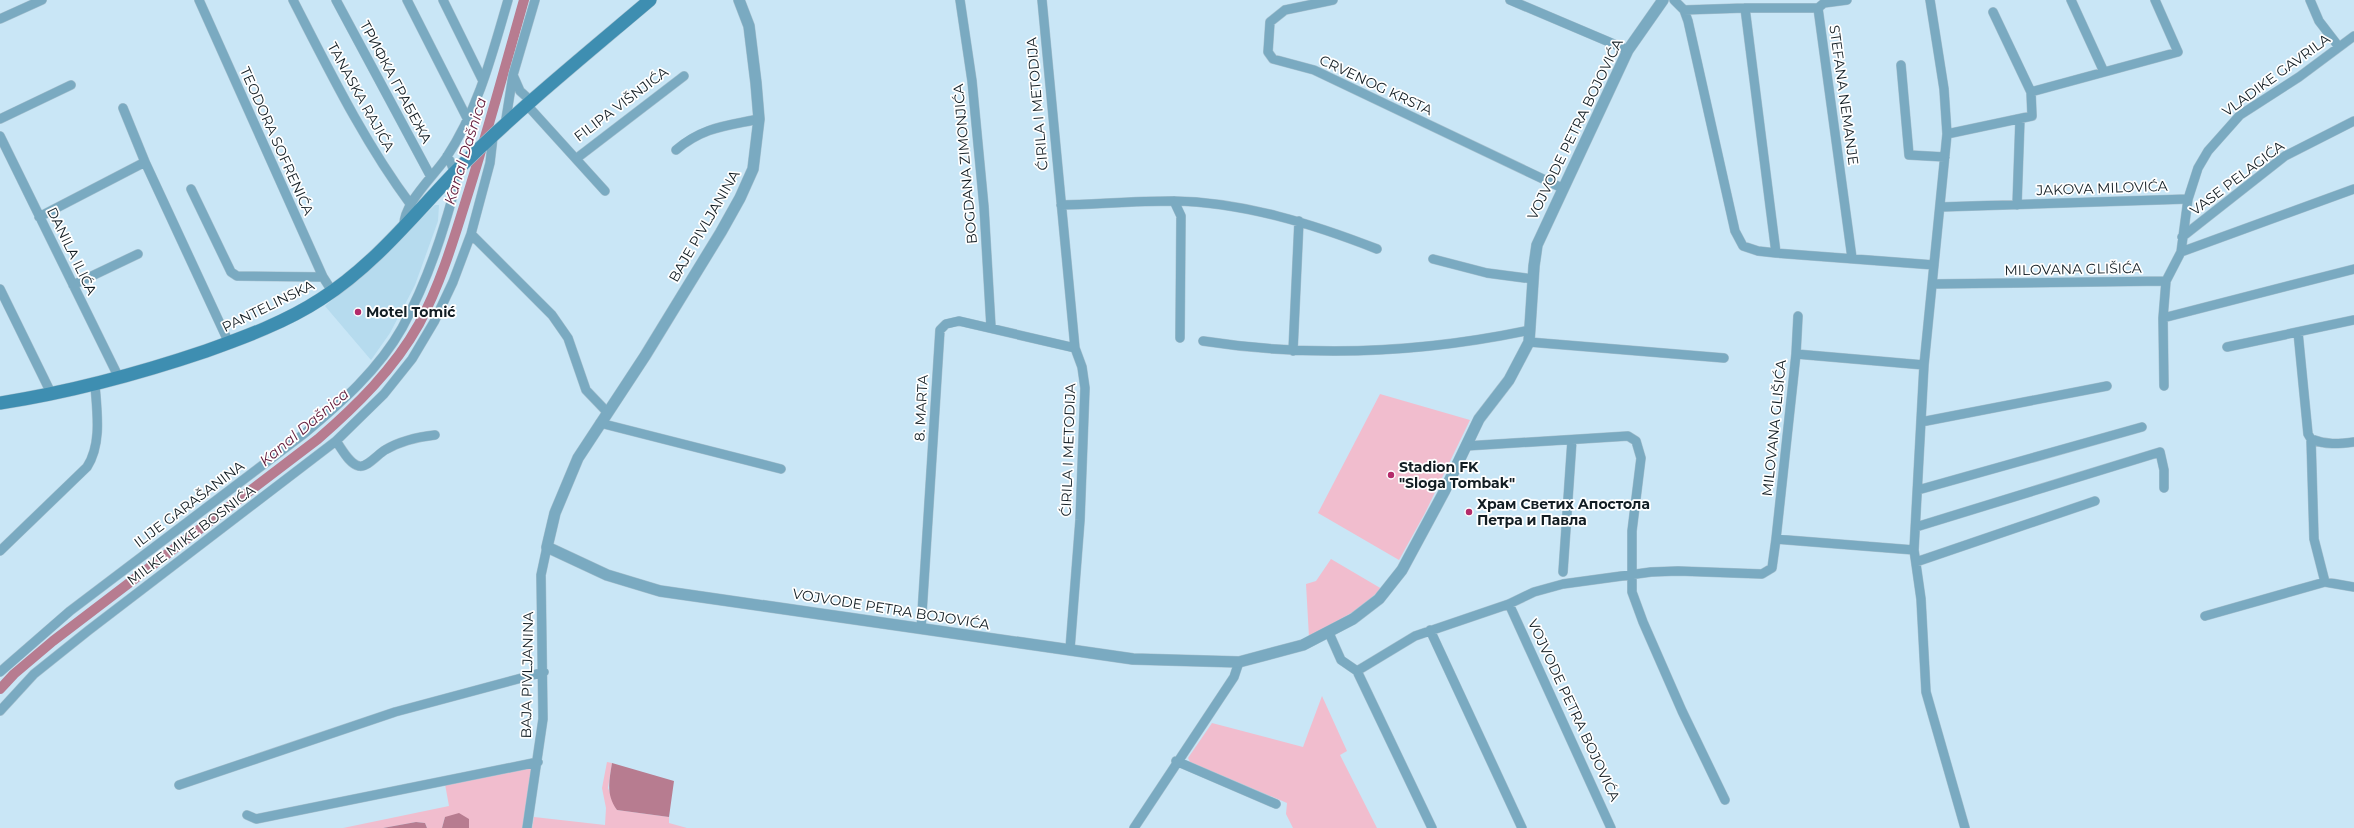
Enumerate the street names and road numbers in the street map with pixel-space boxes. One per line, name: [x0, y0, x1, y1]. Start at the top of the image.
street label: ТРИФКА ГРАБЕЖА: [356, 17, 436, 147]
street label: STEFANA NEMANJE: [1825, 24, 1863, 166]
street label: VLADIKE GAVRILA: [2218, 29, 2334, 120]
street label: VOJVODE PETRA BOJOVIĆA: [1523, 35, 1627, 222]
street label: ĆIRILA I METODIJA: [1022, 36, 1052, 171]
street label: TANASKA RAJIĆA: [323, 39, 399, 156]
street label: CRVENOG KRSTA: [1317, 51, 1436, 119]
street label: FILIPA VIŠNJIĆA: [570, 62, 672, 145]
street label: TEODORA SOFRENIĆA: [236, 64, 318, 219]
street label: BOGDANA ZIMONJIĆA: [949, 82, 981, 245]
street label: VASE PELAGIĆA: [2186, 136, 2288, 219]
street label: BAJE PIVLJANINA: [665, 166, 744, 285]
street label: JAKOVA MILOVIĆA: [2035, 177, 2169, 199]
street label: DANILA ILIĆA: [43, 204, 101, 299]
street label: MILOVANA GLIŠIĆA: [2004, 259, 2143, 279]
street label: PANTELINSKA: [219, 276, 318, 336]
street label: MILOVANA GLIŠIĆA: [1758, 358, 1790, 497]
street label: 8. MARTA: [910, 373, 932, 442]
street label: ĆIRILA I METODIJA: [1057, 382, 1079, 517]
street label: ILIJE GARAŠANINA: [130, 456, 248, 551]
street label: MILKE MIKE BOSNIĆA: [123, 480, 259, 589]
street label: VOJVODE PETRA BOJOVIĆA: [791, 585, 992, 634]
street label: BAJA PIVLJANINA: [517, 610, 537, 739]
street label: VOJVODE PETRA BOJOVIĆA: [1524, 616, 1625, 805]

